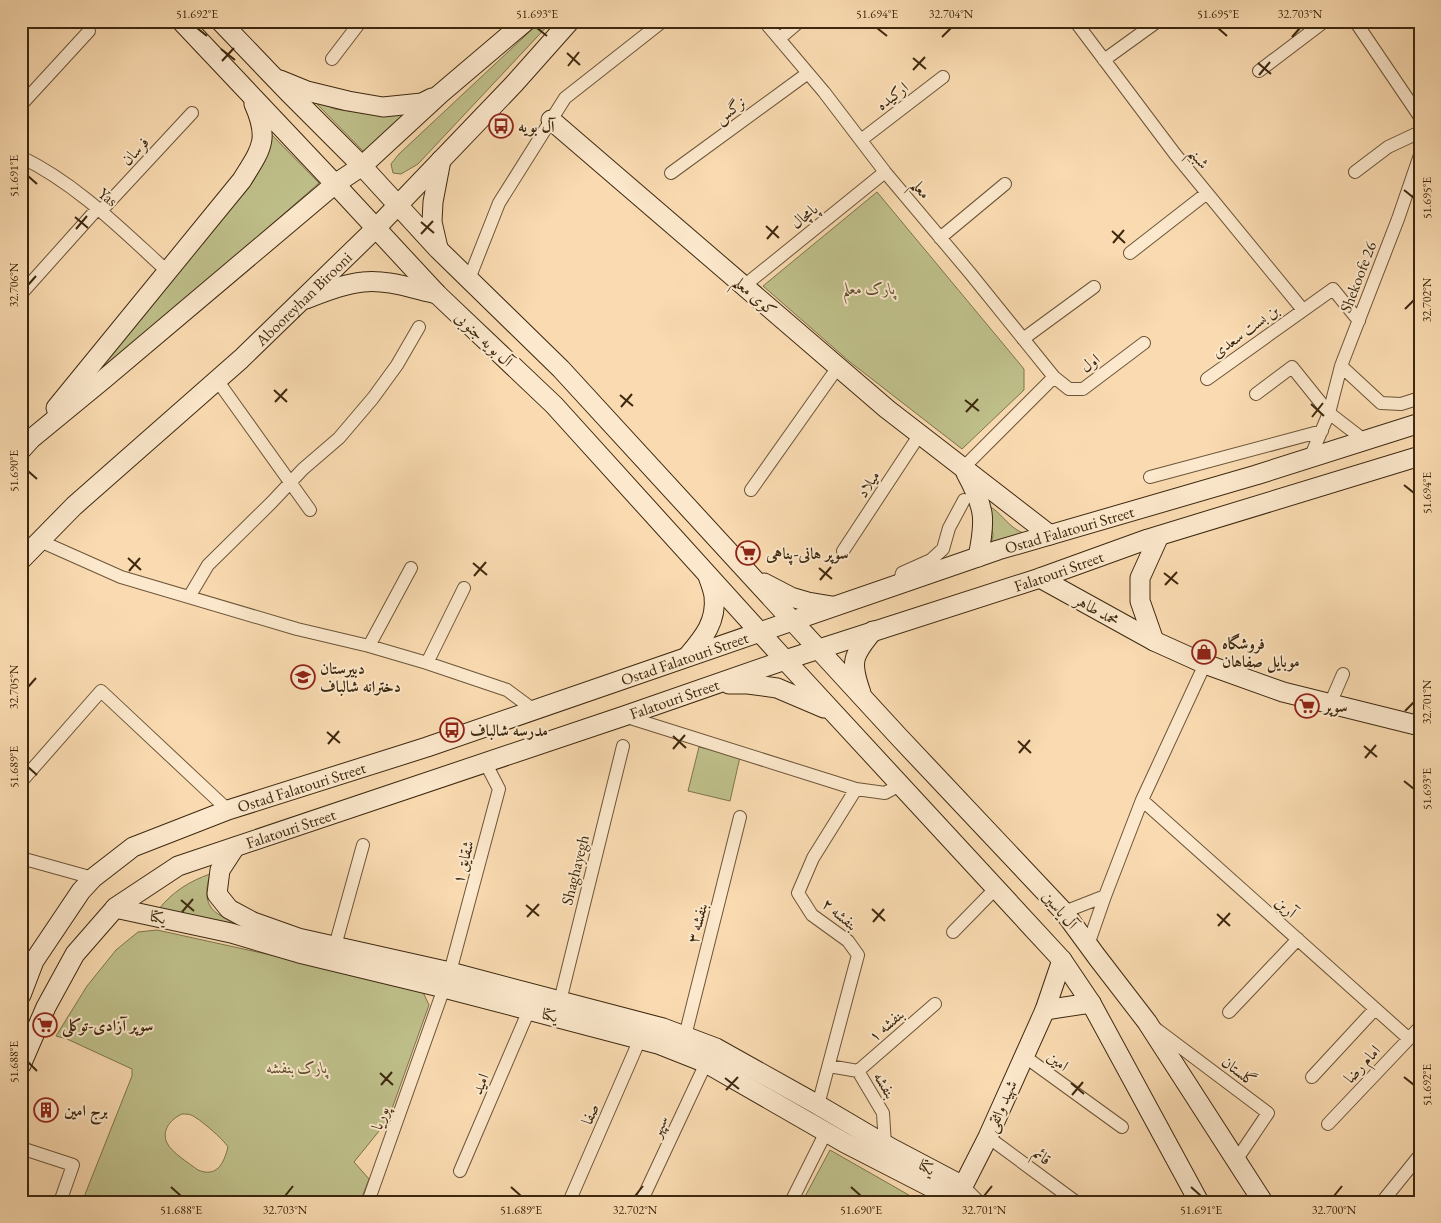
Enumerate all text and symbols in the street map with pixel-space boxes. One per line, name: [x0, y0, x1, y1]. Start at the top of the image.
text: 51.692°E: [176, 6, 218, 22]
text: 51.693°E: [516, 6, 558, 22]
text: 51.694°E: [856, 6, 898, 22]
text: 32.704°N: [929, 6, 974, 22]
text: 51.695°E: [1197, 6, 1239, 22]
text: 32.703°N: [1278, 6, 1323, 22]
street label: ارکیده: [872, 77, 912, 115]
street label: نرگس: [710, 91, 750, 129]
bus stop icon: آل بویه: [488, 113, 514, 139]
place label: آل بویه: [518, 116, 557, 137]
street label: فرسان: [116, 132, 154, 170]
street label: شبنم: [1179, 143, 1214, 177]
text: 51.691°E: [6, 155, 22, 197]
street label: معلم: [902, 175, 935, 207]
text: 51.695°E: [1419, 177, 1435, 219]
street label: Yas: [94, 183, 122, 211]
street label: پامچال: [786, 198, 824, 234]
street label: Shekoofe 26: [1335, 238, 1381, 316]
street label: Abooreyhan Birooni: [250, 247, 356, 351]
text: 32.706°N: [6, 262, 22, 307]
street label: کوی معلم: [725, 271, 781, 325]
text: 32.702°N: [1419, 277, 1435, 322]
park label: پارک معلم: [843, 278, 897, 305]
street label: بن بست سعدی: [1207, 299, 1283, 363]
street label: آل بویه جنوبی: [450, 307, 519, 373]
street label: اول: [1076, 349, 1104, 377]
text: 51.690°E: [6, 450, 22, 492]
street label: میلاد: [851, 466, 885, 502]
text: 51.694°E: [1419, 472, 1435, 514]
street label: Ostad Falatouri Street: [1002, 501, 1136, 558]
supermarket icon: سوپر هانی-پناهی: [735, 540, 761, 566]
place label: سوپر هانی-پناهی: [765, 543, 849, 566]
street label: Falatouri Street: [1011, 546, 1106, 596]
street label: محمد طاهر: [1069, 588, 1123, 631]
street label: Ostad Falatouri Street: [618, 626, 751, 690]
place label: فروشگاه موبایل صفاهان: [1222, 633, 1300, 673]
shop icon: فروشگاه موبایل صفاهان: [1191, 639, 1217, 665]
place label: دبیرستان دخترانه شالباف: [320, 658, 401, 697]
text: 32.705°N: [6, 664, 22, 709]
school or university icon: دبیرستان دخترانه شالباف: [290, 664, 316, 690]
street label: Falatouri Street: [627, 673, 722, 724]
text: 32.701°N: [1419, 679, 1435, 724]
supermarket icon: سوپر: [1294, 693, 1320, 719]
place label: سوپر: [1322, 696, 1348, 717]
bus stop icon: مدرسه شالباف: [439, 717, 465, 743]
place label: مدرسه شالباف: [470, 720, 548, 741]
text: 51.689°E: [6, 746, 22, 788]
street label: Ostad Falatouri Street: [235, 757, 368, 817]
text: 51.693°E: [1419, 768, 1435, 810]
street label: Falatouri Street: [243, 803, 338, 853]
street label: Shaghayegh: [556, 833, 594, 907]
street label: شقایق ۱: [447, 838, 479, 886]
street label: آل یاسین: [1038, 886, 1083, 935]
street label: آرین: [1271, 892, 1303, 923]
street label: بنفشه ۲: [818, 893, 862, 935]
street label: بنفشه ۳: [682, 901, 712, 945]
street label: یکتا: [148, 905, 169, 929]
street label: یکتا: [539, 1003, 561, 1027]
street label: بنفشه ۱: [864, 1004, 908, 1046]
supermarket icon: سوپر آزادی-توکلی: [32, 1012, 58, 1038]
place label: سوپر آزادی-توکلی: [61, 1015, 153, 1038]
street label: امام رضا: [1339, 1040, 1388, 1090]
text: 51.688°E: [6, 1041, 22, 1083]
street label: امین: [1043, 1046, 1073, 1076]
street label: گلستان: [1217, 1051, 1261, 1091]
park label: پارک بنفشه: [266, 1057, 329, 1079]
text: 51.692°E: [1419, 1064, 1435, 1106]
street label: بنفشه: [869, 1068, 901, 1102]
street label: امید: [466, 1070, 494, 1098]
street label: شهید واثقی: [980, 1077, 1023, 1136]
building icon: برج امین: [33, 1097, 59, 1123]
place label: برج امین: [64, 1100, 108, 1125]
street label: صفا: [576, 1100, 604, 1128]
street label: پوریا: [366, 1102, 395, 1133]
street label: سپهر: [644, 1112, 674, 1143]
street label: قائم: [1026, 1142, 1055, 1173]
street label: یکتا: [915, 1154, 940, 1181]
text: 51.688°E: [160, 1202, 202, 1218]
text: 32.703°N: [263, 1202, 308, 1218]
text: 51.689°E: [500, 1202, 542, 1218]
text: 32.702°N: [613, 1202, 658, 1218]
text: 51.690°E: [840, 1202, 882, 1218]
text: 32.701°N: [962, 1202, 1007, 1218]
text: 51.691°E: [1180, 1202, 1222, 1218]
text: 32.700°N: [1312, 1202, 1357, 1218]

